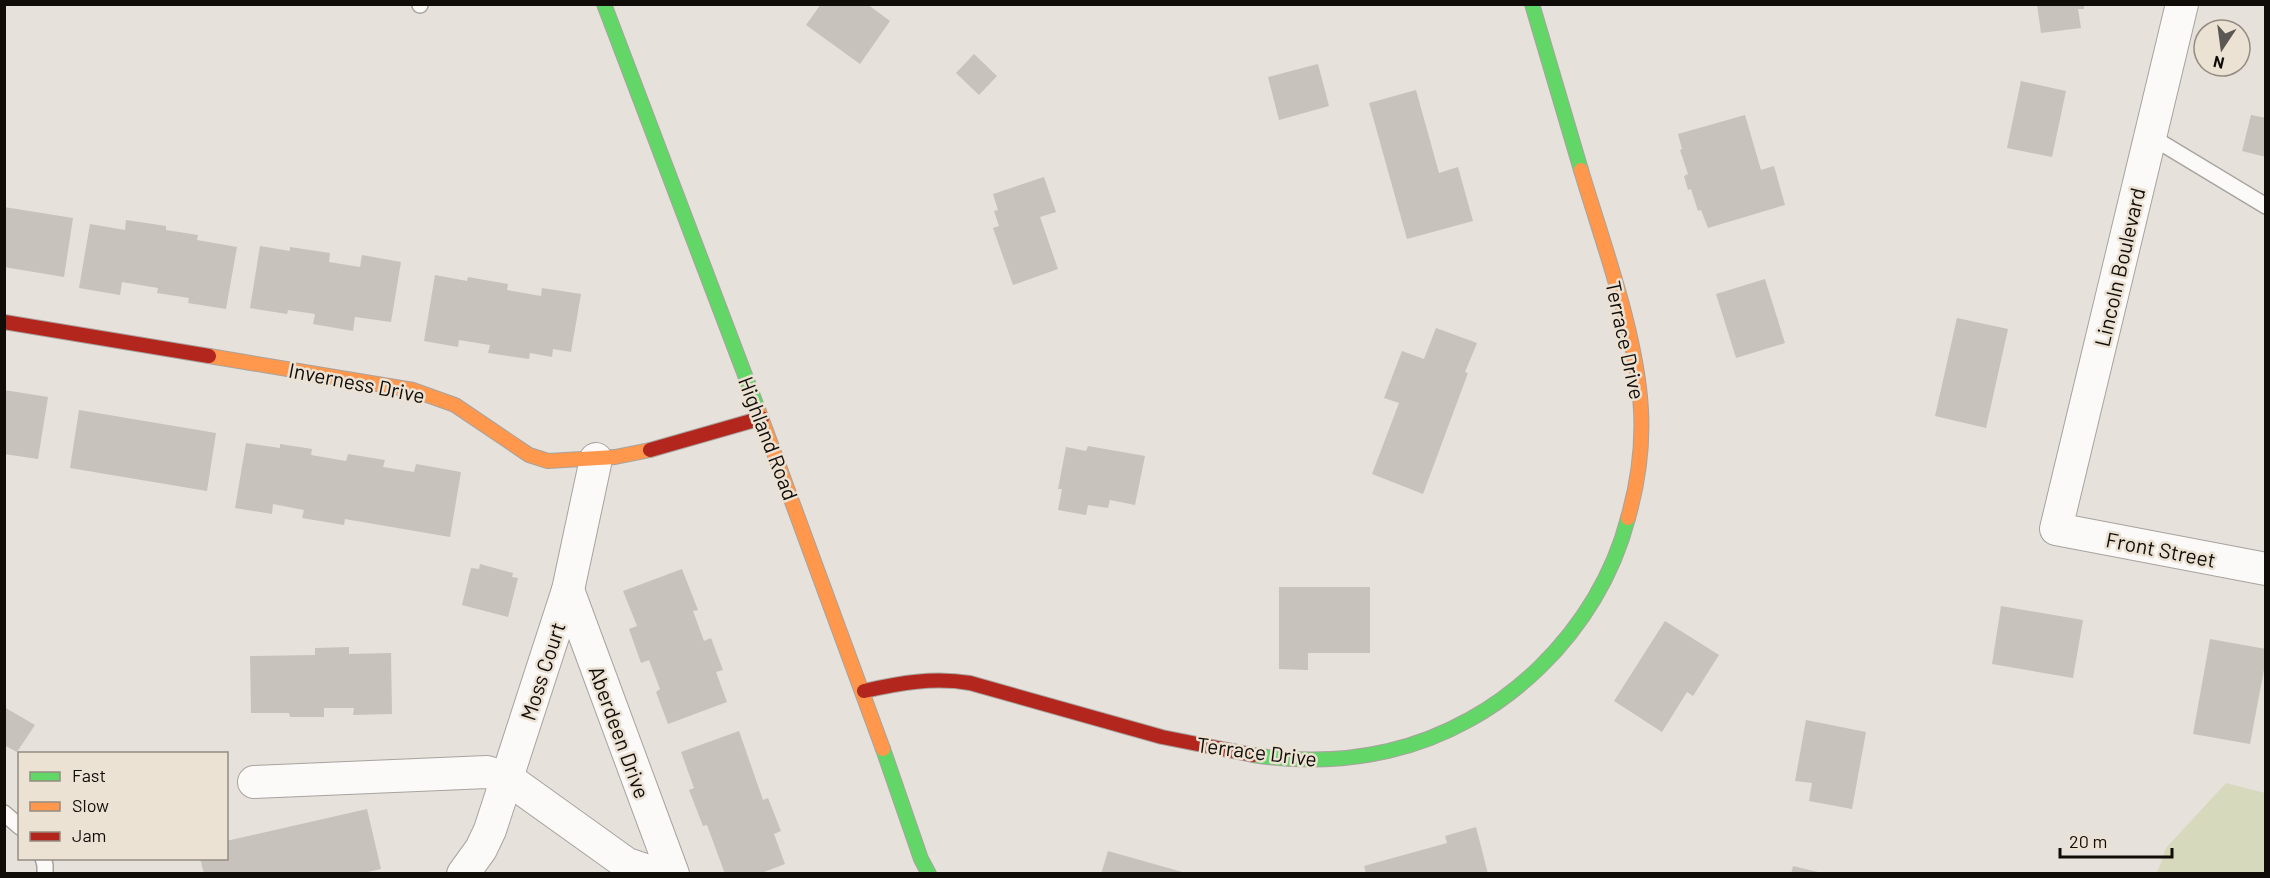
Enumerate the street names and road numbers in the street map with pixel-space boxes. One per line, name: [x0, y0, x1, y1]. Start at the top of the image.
street label: Lincoln Boulevard: [2089, 185, 2149, 349]
street label: Terrace Drive: [1601, 278, 1651, 402]
street label: Inverness Drive: [287, 357, 427, 407]
street label: Highland Road: [734, 373, 804, 503]
street label: Front Street: [2104, 526, 2218, 572]
street label: Moss Court: [514, 619, 570, 723]
street label: Aberdeen Drive: [584, 662, 656, 802]
street label: Terrace Drive: [1196, 731, 1318, 771]

